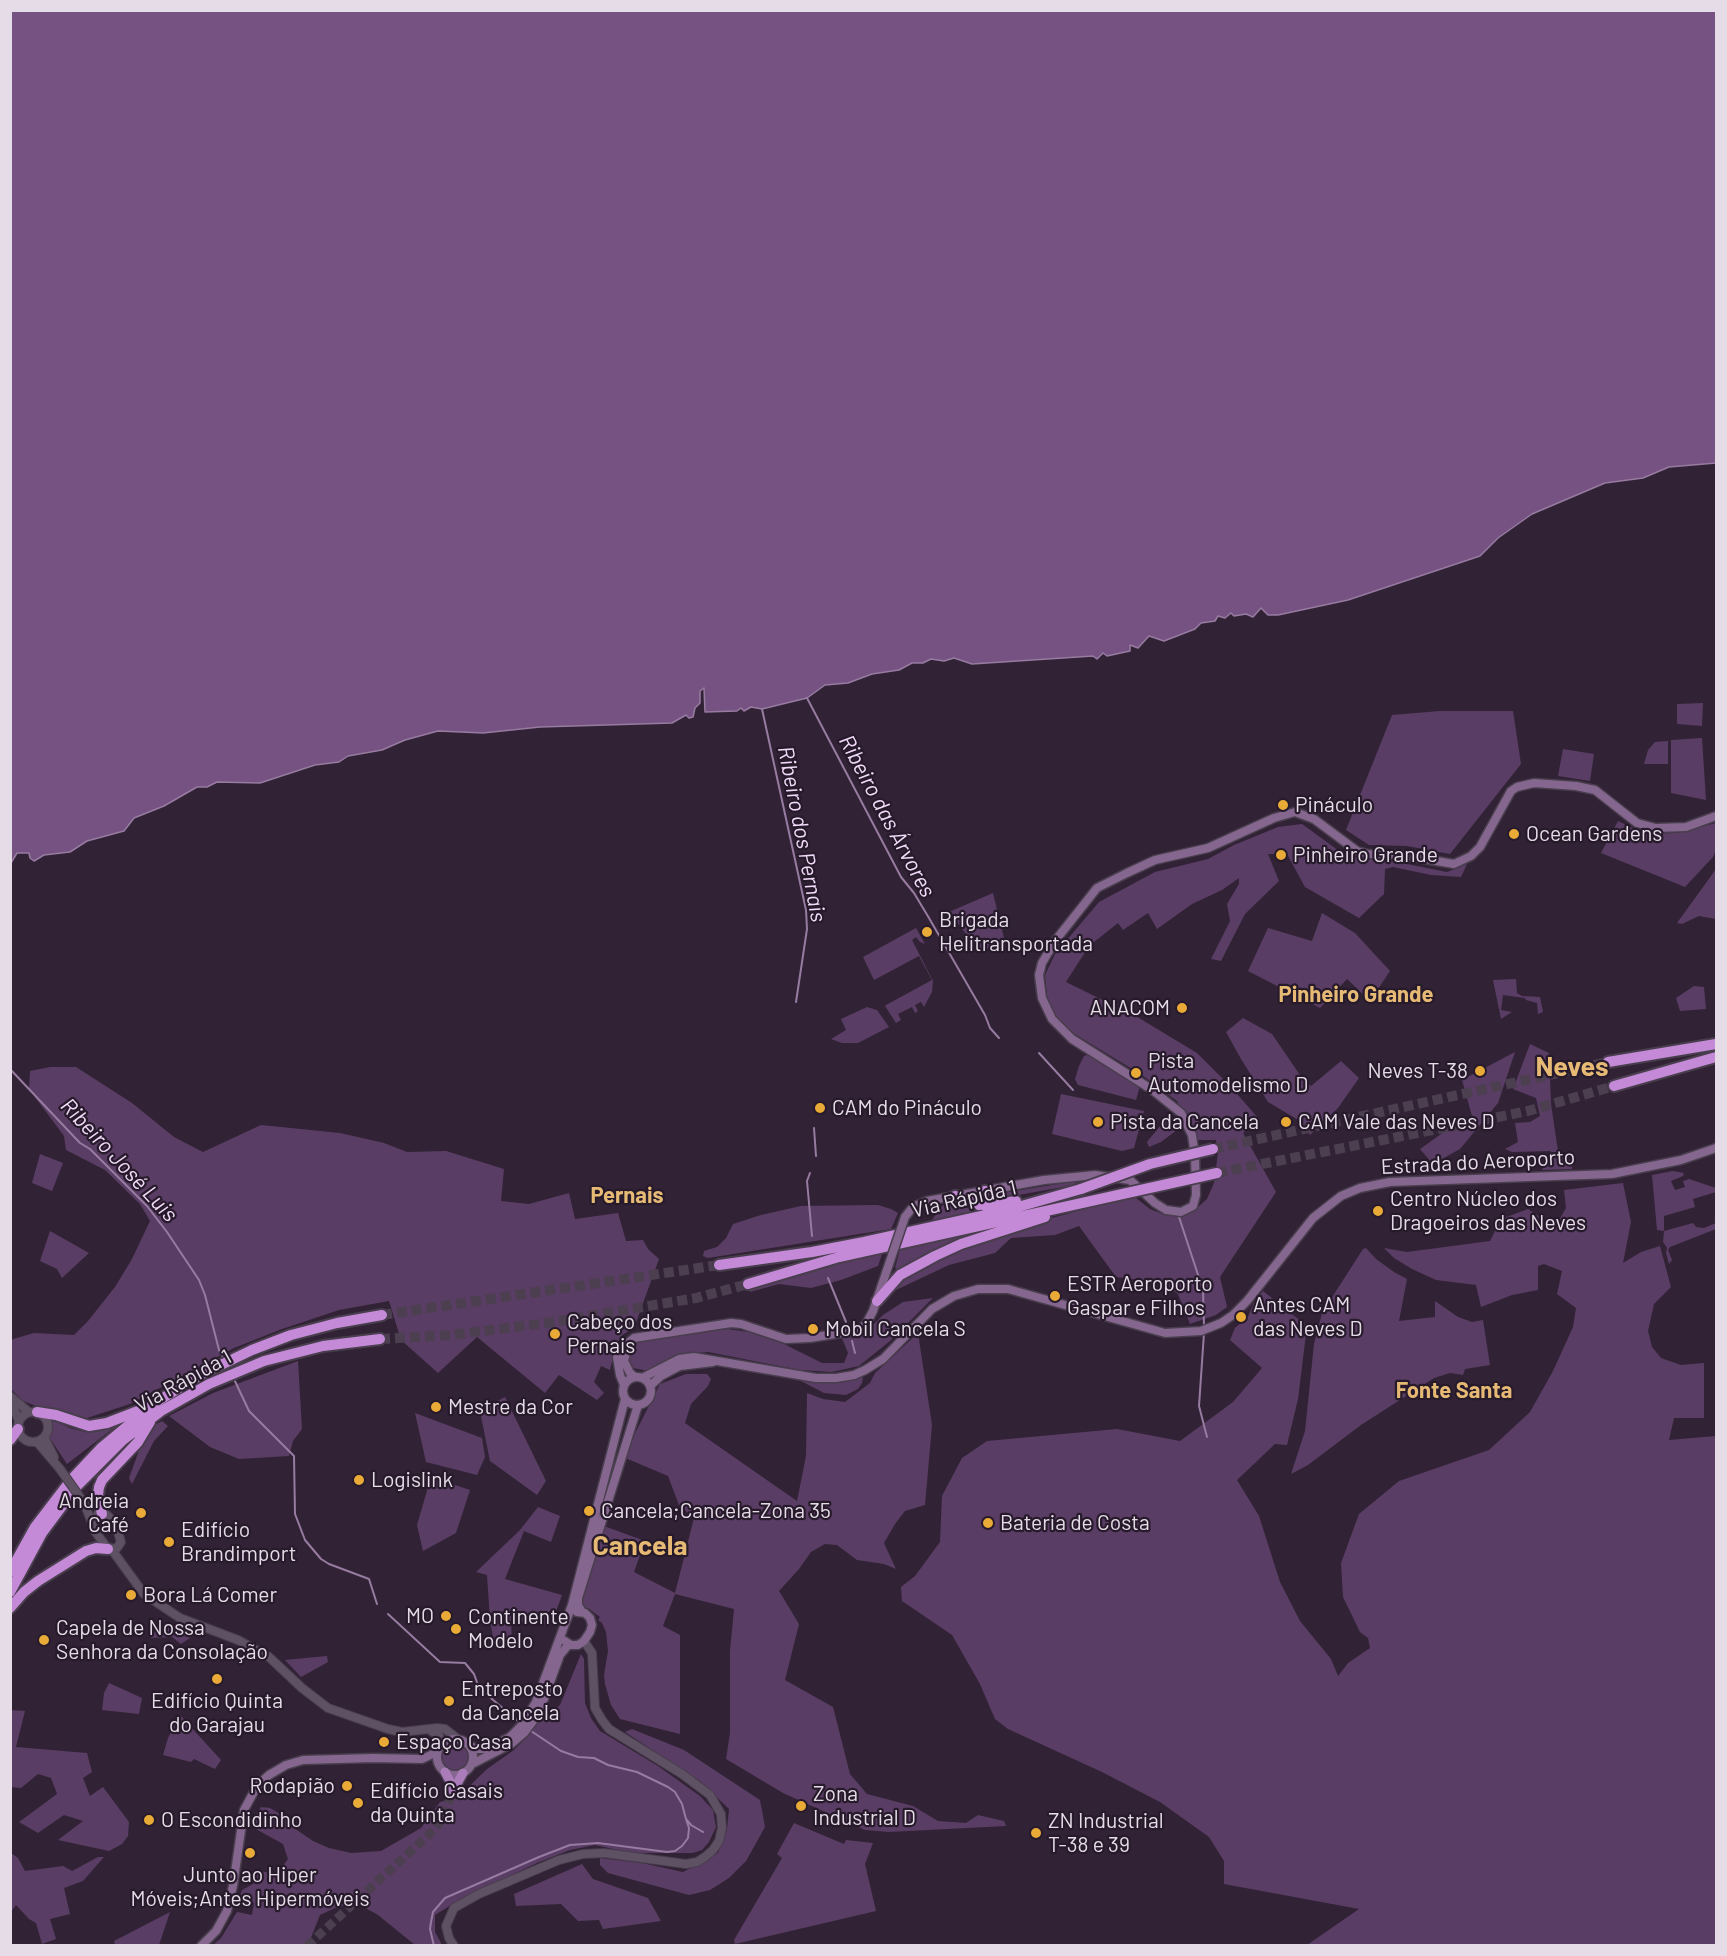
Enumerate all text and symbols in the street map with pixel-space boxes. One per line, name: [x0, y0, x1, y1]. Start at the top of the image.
water label: Ribeiro das Árvores: [833, 730, 941, 902]
water label: Ribeiro dos Pernais: [772, 744, 832, 924]
place label: Pináculo: [1295, 792, 1373, 818]
marker: Pináculo: [1276, 798, 1290, 812]
place label: Ocean Gardens: [1526, 821, 1662, 847]
marker: Ocean Gardens: [1507, 827, 1521, 841]
place label: Pinheiro Grande: [1293, 842, 1438, 868]
marker: Pinheiro Grande: [1274, 848, 1288, 862]
place label: Brigada Helitransportada: [939, 907, 1093, 957]
marker: Brigada Helitransportada: [920, 925, 934, 939]
district label: Pinheiro Grande: [1279, 982, 1433, 1008]
place label: ANACOM: [1090, 995, 1170, 1021]
marker: ANACOM: [1175, 1001, 1189, 1015]
place label: Pista Automodelismo D: [1148, 1048, 1308, 1098]
district label: Neves: [1535, 1051, 1609, 1083]
place label: Neves T-38: [1367, 1058, 1468, 1084]
marker: Neves T-38: [1473, 1064, 1487, 1078]
marker: Pista Automodelismo D: [1129, 1066, 1143, 1080]
water label: Ribeiro José Luis: [55, 1093, 183, 1227]
place label: CAM do Pináculo: [832, 1095, 982, 1121]
marker: CAM do Pináculo: [813, 1101, 827, 1115]
place label: Pista da Cancela: [1110, 1109, 1259, 1135]
place label: CAM Vale das Neves D: [1298, 1109, 1495, 1135]
marker: Pista da Cancela: [1091, 1115, 1105, 1129]
marker: CAM Vale das Neves D: [1279, 1115, 1293, 1129]
street label: Estrada do Aeroporto: [1380, 1144, 1576, 1180]
street label: Via Rápida 1: [909, 1175, 1019, 1223]
district label: Pernais: [590, 1183, 664, 1209]
place label: Centro Núcleo dos Dragoeiros das Neves: [1390, 1186, 1586, 1236]
marker: Centro Núcleo dos Dragoeiros das Neves: [1371, 1204, 1385, 1218]
place label: ESTR Aeroporto Gaspar e Filhos: [1067, 1271, 1213, 1321]
marker: ESTR Aeroporto Gaspar e Filhos: [1048, 1289, 1062, 1303]
place label: Antes CAM das Neves D: [1253, 1292, 1363, 1342]
place label: Cabeço dos Pernais: [567, 1309, 672, 1359]
marker: Antes CAM das Neves D: [1234, 1310, 1248, 1324]
place label: Mobil Cancela S: [825, 1316, 966, 1342]
marker: Mobil Cancela S: [806, 1322, 820, 1336]
marker: Cabeço dos Pernais: [548, 1327, 562, 1341]
street label: Via Rápida 1: [130, 1344, 236, 1418]
district label: Fonte Santa: [1396, 1378, 1512, 1404]
place label: Mestre da Cor: [448, 1394, 573, 1420]
marker: Mestre da Cor: [429, 1400, 443, 1414]
place label: Logislink: [371, 1467, 453, 1493]
marker: Logislink: [352, 1473, 366, 1487]
place label: Andreia Café: [59, 1488, 129, 1538]
place label: Cancela;Cancela-Zona 35: [601, 1498, 831, 1524]
marker: Cancela;Cancela-Zona 35: [582, 1504, 596, 1518]
marker: Andreia Café: [134, 1506, 148, 1520]
place label: Bateria de Costa: [1000, 1510, 1150, 1536]
marker: Bateria de Costa: [981, 1516, 995, 1530]
place label: Edifício Brandimport: [181, 1517, 296, 1567]
district label: Cancela: [592, 1530, 688, 1562]
marker: Edifício Brandimport: [162, 1535, 176, 1549]
place label: Bora Lá Comer: [143, 1582, 277, 1608]
marker: Bora Lá Comer: [124, 1588, 138, 1602]
place label: MO: [406, 1603, 434, 1629]
place label: Continente Modelo: [468, 1604, 569, 1654]
marker: MO: [439, 1609, 453, 1623]
place label: Capela de Nossa Senhora da Consolação: [56, 1615, 268, 1665]
marker: Continente Modelo: [449, 1622, 463, 1636]
marker: Capela de Nossa Senhora da Consolação: [37, 1633, 51, 1647]
marker: Edifício Quinta do Garajau: [210, 1672, 224, 1686]
place label: Entreposto da Cancela: [461, 1676, 563, 1726]
place label: Edifício Quinta do Garajau: [151, 1688, 283, 1738]
marker: Entreposto da Cancela: [442, 1694, 456, 1708]
place label: Espaço Casa: [396, 1729, 512, 1755]
marker: Espaço Casa: [377, 1735, 391, 1749]
place label: Rodapião: [250, 1773, 335, 1799]
place label: Edifício Casais da Quinta: [370, 1778, 503, 1828]
marker: Rodapião: [340, 1779, 354, 1793]
place label: Zona Industrial D: [813, 1781, 916, 1831]
marker: Edifício Casais da Quinta: [351, 1796, 365, 1810]
marker: Zona Industrial D: [794, 1799, 808, 1813]
place label: O Escondidinho: [161, 1807, 302, 1833]
place label: ZN Industrial T-38 e 39: [1048, 1808, 1164, 1858]
marker: O Escondidinho: [142, 1813, 156, 1827]
marker: ZN Industrial T-38 e 39: [1029, 1826, 1043, 1840]
marker: Junto ao Hiper Móveis;Antes Hipermóveis: [243, 1846, 257, 1860]
place label: Junto ao Hiper Móveis;Antes Hipermóveis: [130, 1862, 370, 1912]

